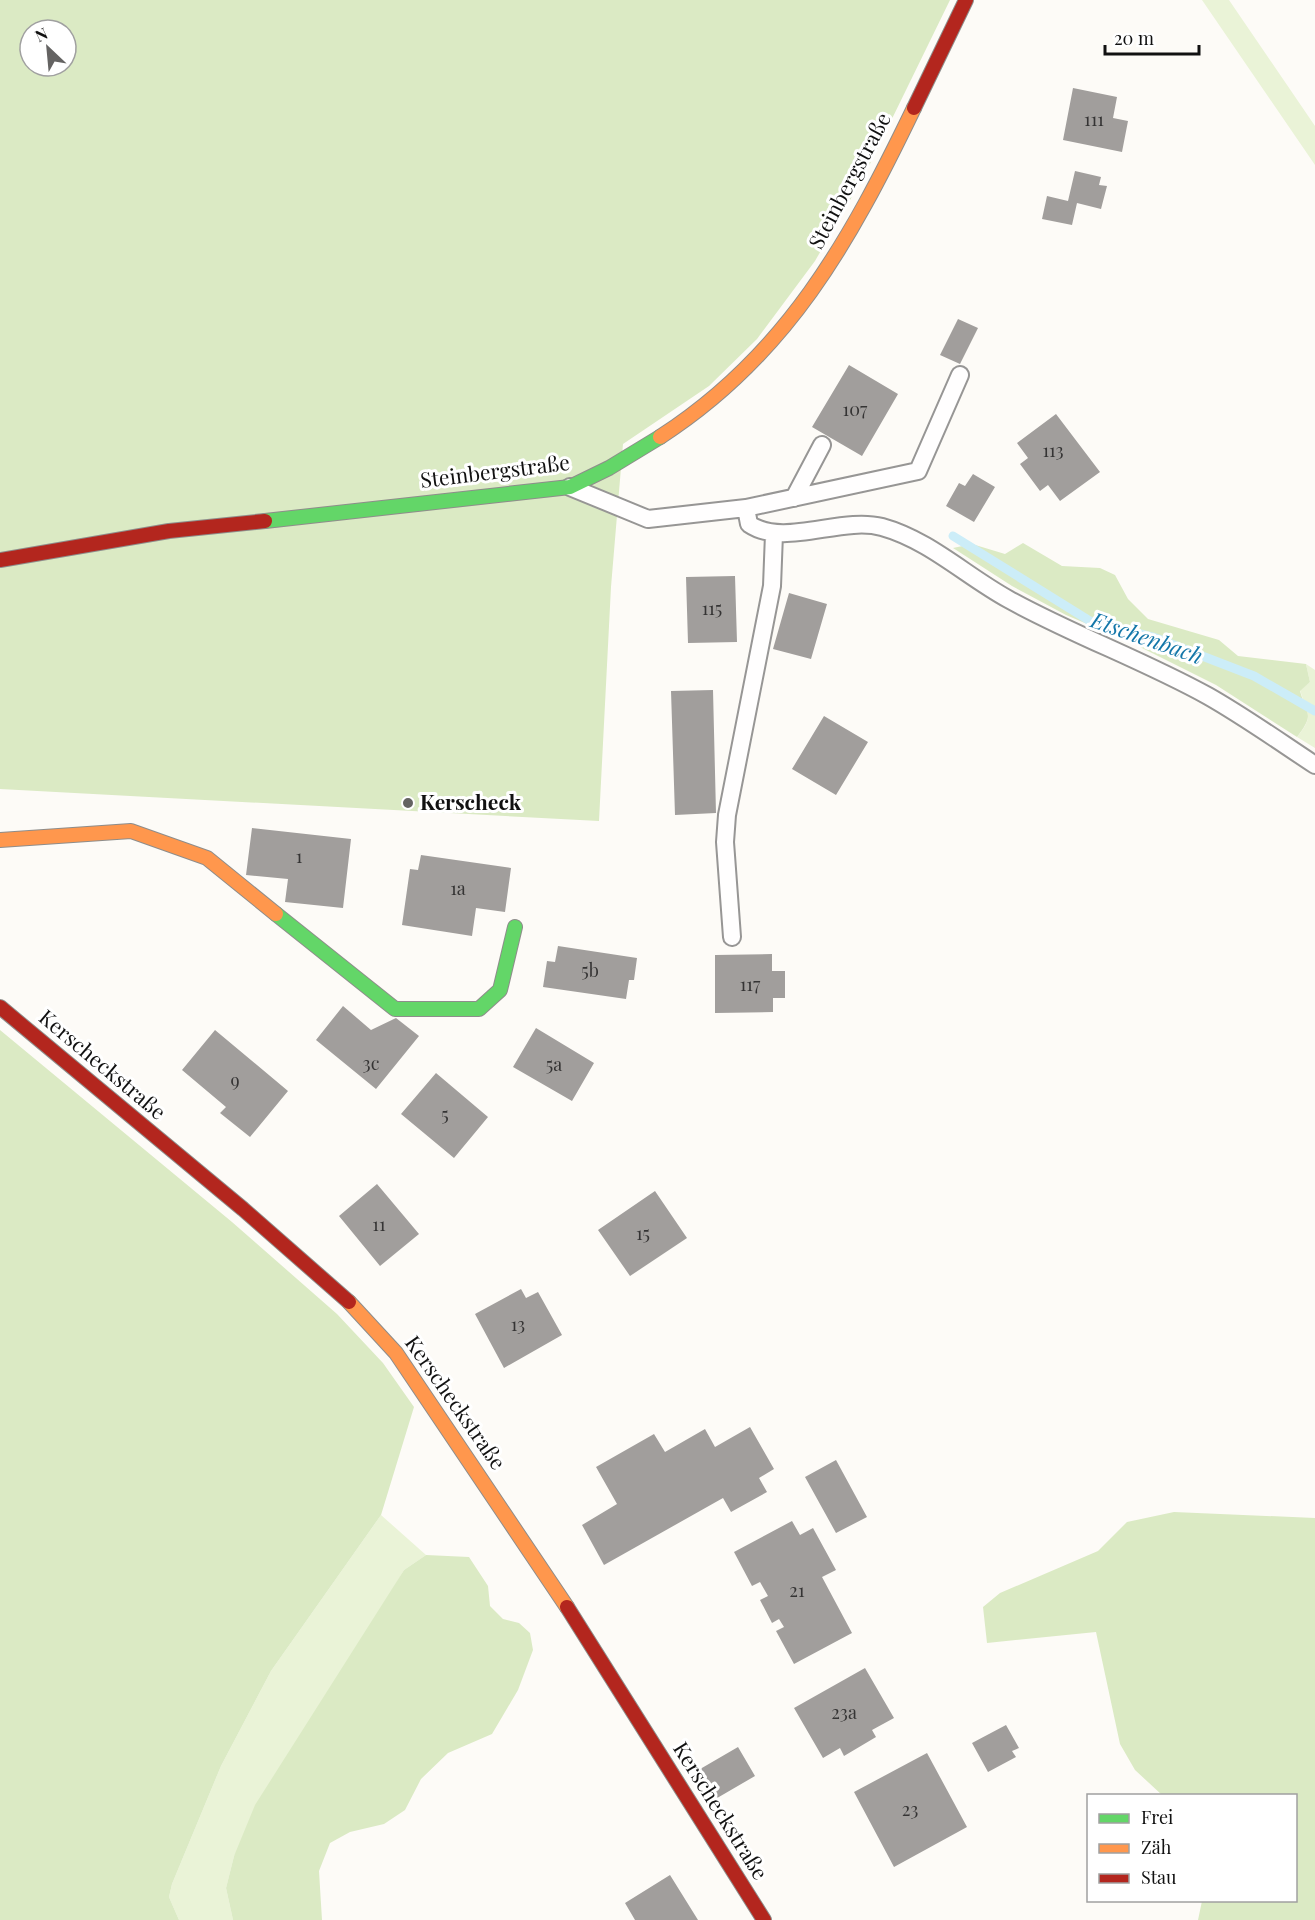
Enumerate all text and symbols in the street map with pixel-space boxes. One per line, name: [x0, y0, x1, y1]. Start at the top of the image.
north arrow: [18, 18, 78, 78]
scale bar: [1105, 18, 1200, 56]
text: N: [31, 22, 51, 46]
text: 20 m: [1114, 26, 1154, 50]
street label: Steinbergstraße: [801, 107, 896, 253]
house number: 111: [1084, 107, 1104, 131]
house number: 107: [843, 397, 868, 421]
house number: 113: [1042, 438, 1064, 462]
street label: Steinbergstraße: [418, 447, 571, 493]
house number: 115: [702, 596, 722, 620]
water label: Etschenbach: [1086, 604, 1207, 670]
place label: Kerscheck: [420, 787, 522, 815]
marker: Kerscheck: [401, 796, 415, 810]
house number: 1: [296, 844, 303, 868]
house number: 1a: [450, 876, 466, 900]
house number: 5b: [581, 958, 599, 982]
house number: 117: [740, 972, 761, 996]
street label: Kerscheckstraße: [34, 1002, 173, 1125]
house number: 3c: [363, 1051, 380, 1075]
house number: 5a: [546, 1052, 562, 1076]
house number: 9: [230, 1068, 240, 1092]
house number: 5: [441, 1102, 449, 1126]
house number: 11: [372, 1212, 386, 1236]
house number: 15: [636, 1221, 650, 1245]
house number: 13: [511, 1312, 525, 1336]
street label: Kerscheckstraße: [400, 1329, 513, 1474]
house number: 21: [789, 1578, 805, 1602]
house number: 23a: [831, 1700, 857, 1724]
street label: Kerscheckstraße: [668, 1736, 775, 1884]
legend: [1087, 1794, 1297, 1902]
house number: 23: [902, 1797, 918, 1821]
text: Frei: [1141, 1805, 1173, 1829]
text: Zäh: [1141, 1835, 1172, 1859]
text: Stau: [1141, 1865, 1177, 1889]

